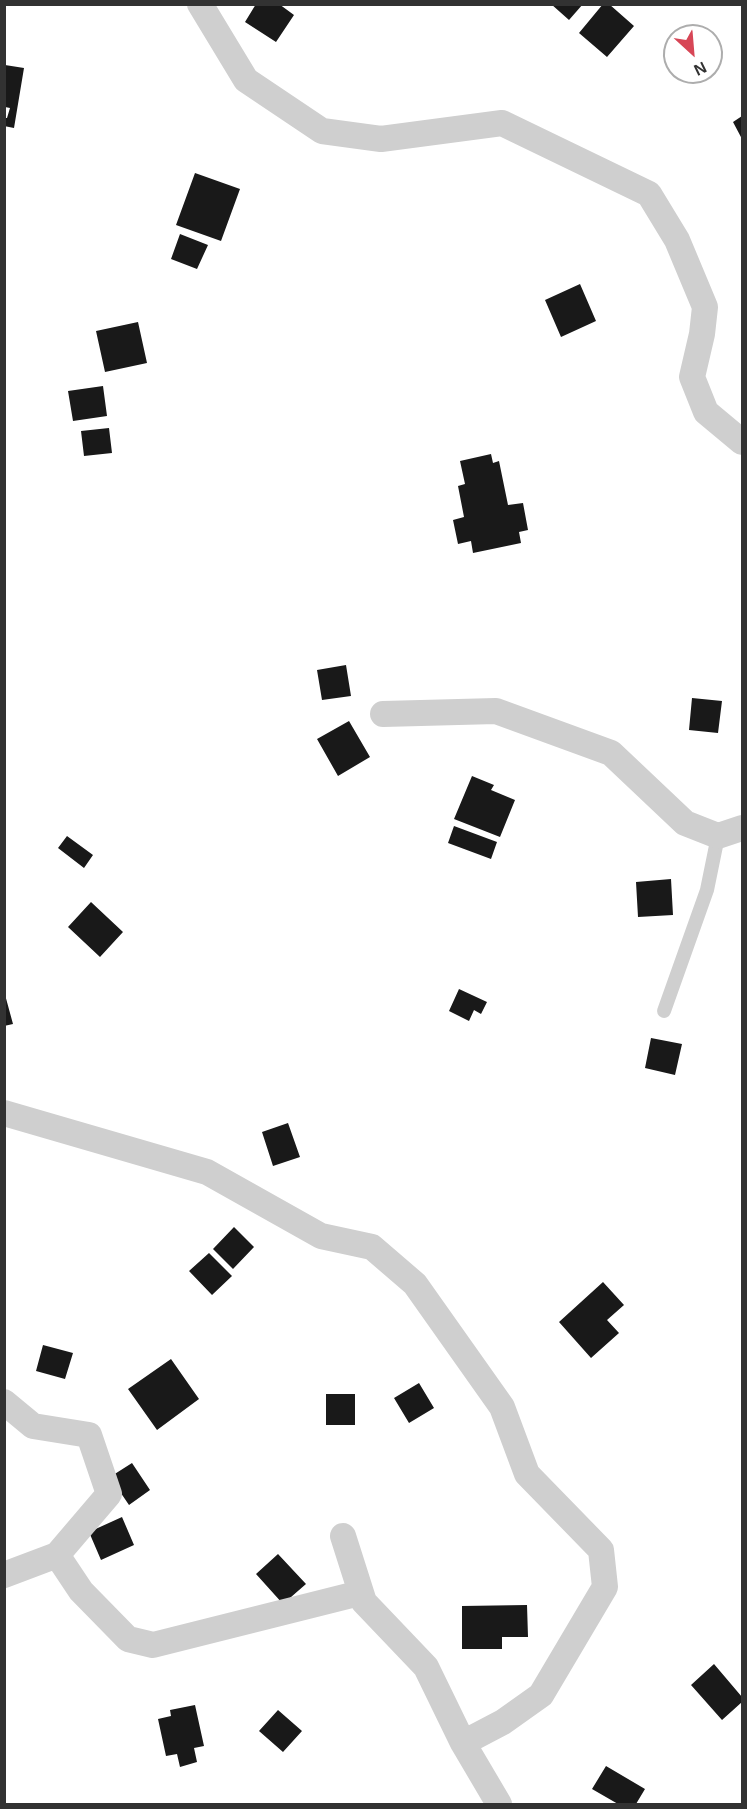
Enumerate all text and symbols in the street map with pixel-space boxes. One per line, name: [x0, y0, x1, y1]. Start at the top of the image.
north arrow: [663, 24, 723, 84]
text: N: [691, 59, 709, 79]

